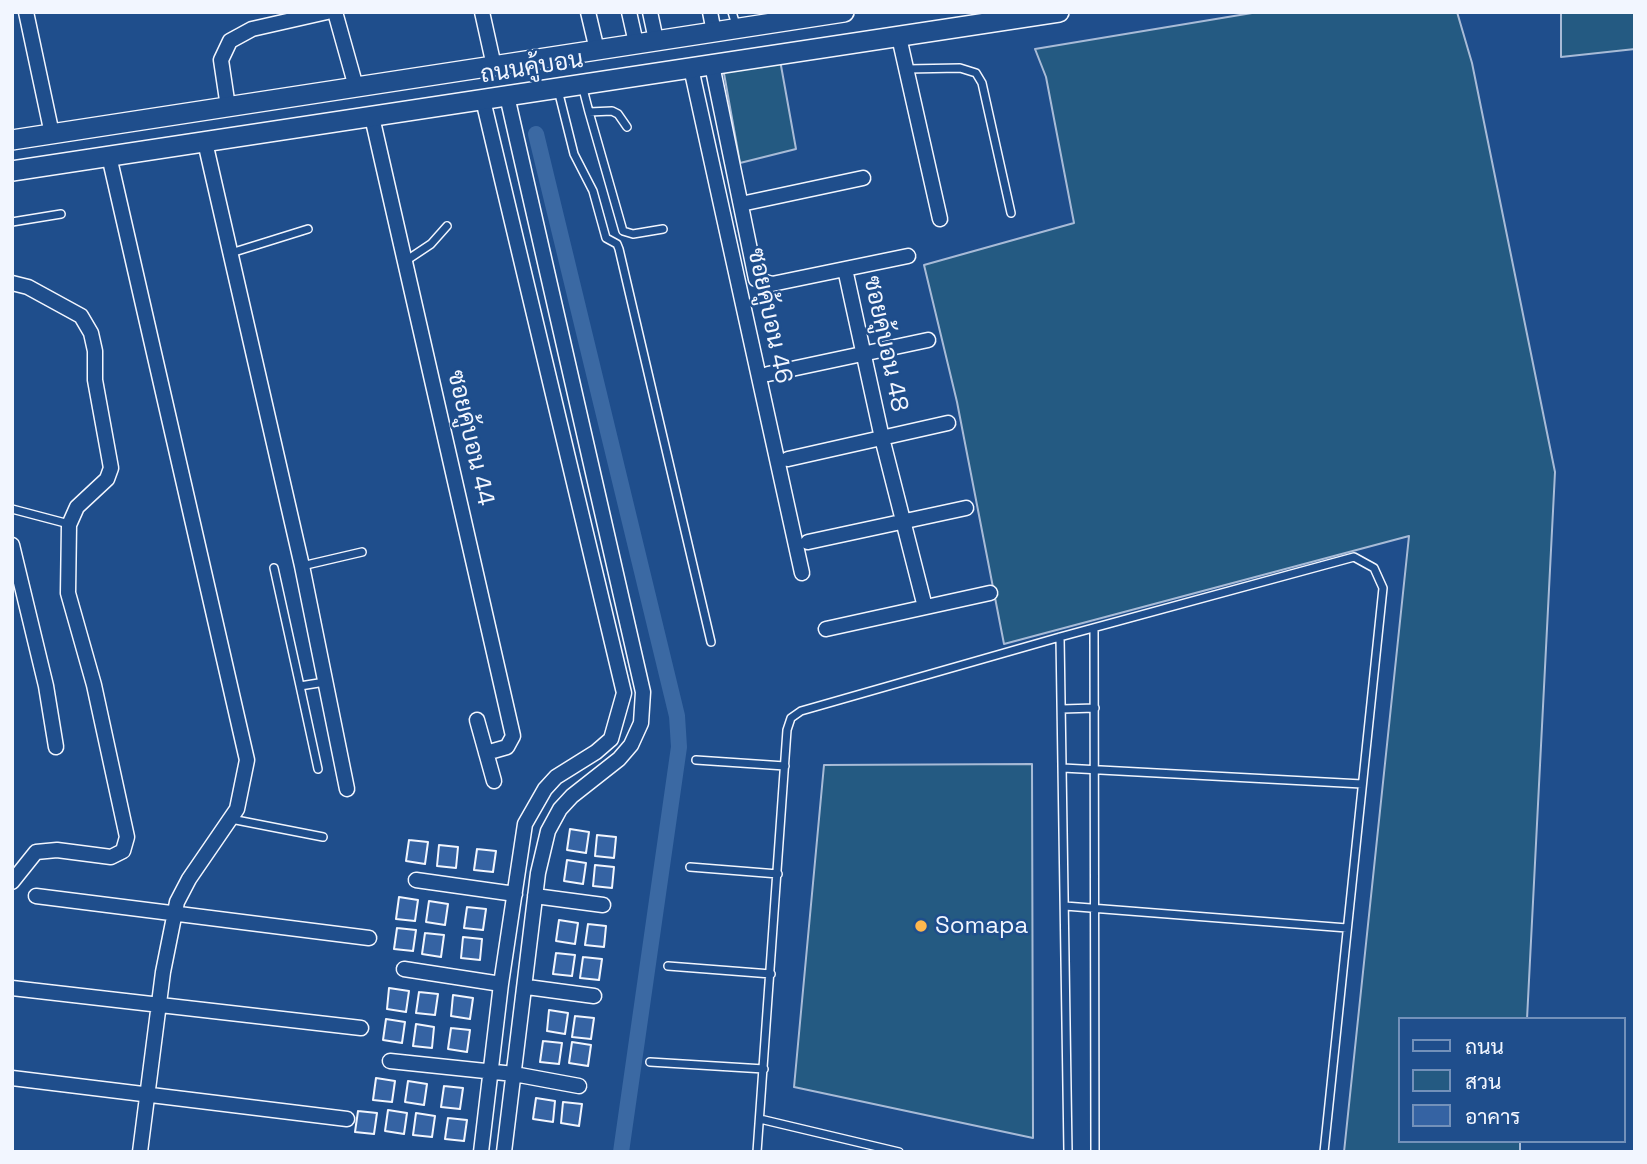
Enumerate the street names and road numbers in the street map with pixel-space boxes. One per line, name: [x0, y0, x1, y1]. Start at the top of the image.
street label: ถนนคู้บอน: [478, 46, 586, 90]
street label: ซอยคู้บอน 46: [741, 246, 797, 386]
street label: ซอยคู้บอน 48: [857, 273, 913, 415]
street label: ซอยคู้บอน 44: [440, 367, 500, 509]

